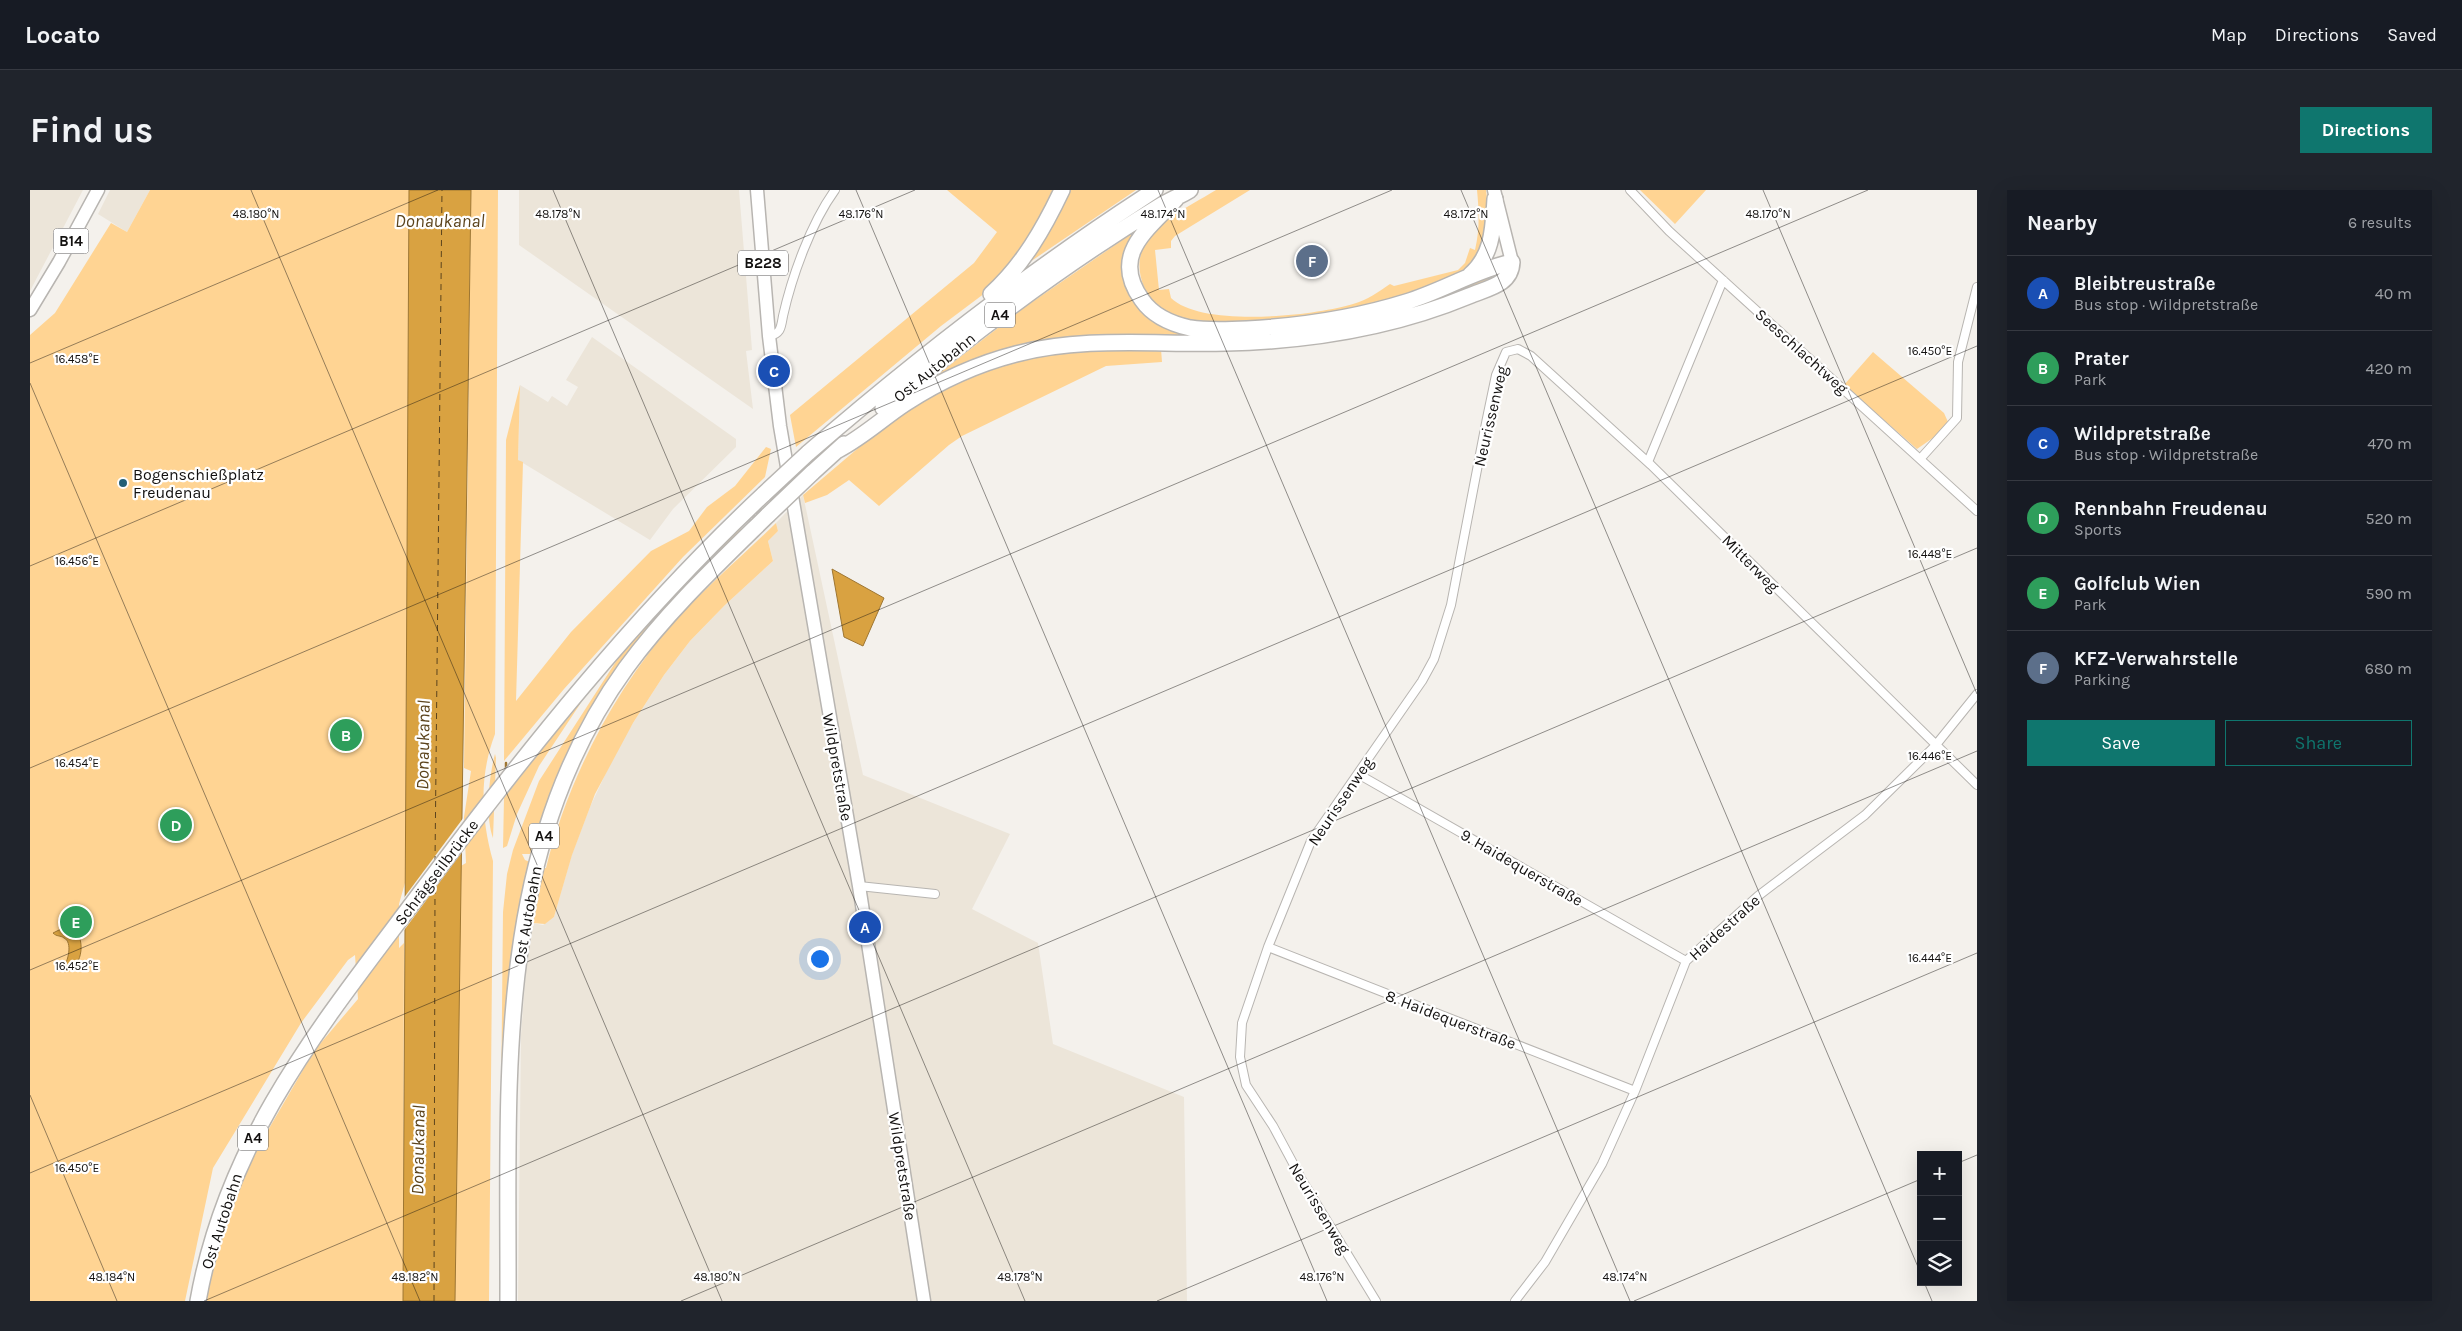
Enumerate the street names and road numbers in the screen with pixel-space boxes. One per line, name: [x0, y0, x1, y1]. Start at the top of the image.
road number: B14: [53, 228, 88, 254]
road number: B228: [738, 250, 788, 276]
road number: A4: [985, 302, 1015, 328]
street label: Seeschlachtweg: [1751, 305, 1852, 398]
street label: Ost Autobahn: [890, 329, 979, 406]
street label: Neurissenweg: [1470, 364, 1511, 468]
street label: Mitterweg: [1718, 531, 1783, 596]
street label: Wildpretstraße: [819, 712, 856, 823]
street label: Neurissenweg: [1304, 753, 1377, 849]
street label: Schrägseilbrücke: [390, 816, 482, 929]
road number: A4: [529, 824, 559, 848]
street label: 9. Haidequerstraße: [1457, 825, 1586, 910]
street label: Ost Autobahn: [509, 864, 546, 966]
street label: Haidestraße: [1685, 891, 1764, 964]
street label: 8. Haidequerstraße: [1383, 986, 1519, 1053]
street label: Wildpretstraße: [885, 1111, 920, 1222]
road number: A4: [238, 1126, 268, 1150]
street label: Neurissenweg: [1285, 1159, 1354, 1257]
street label: Ost Autobahn: [197, 1171, 246, 1272]

